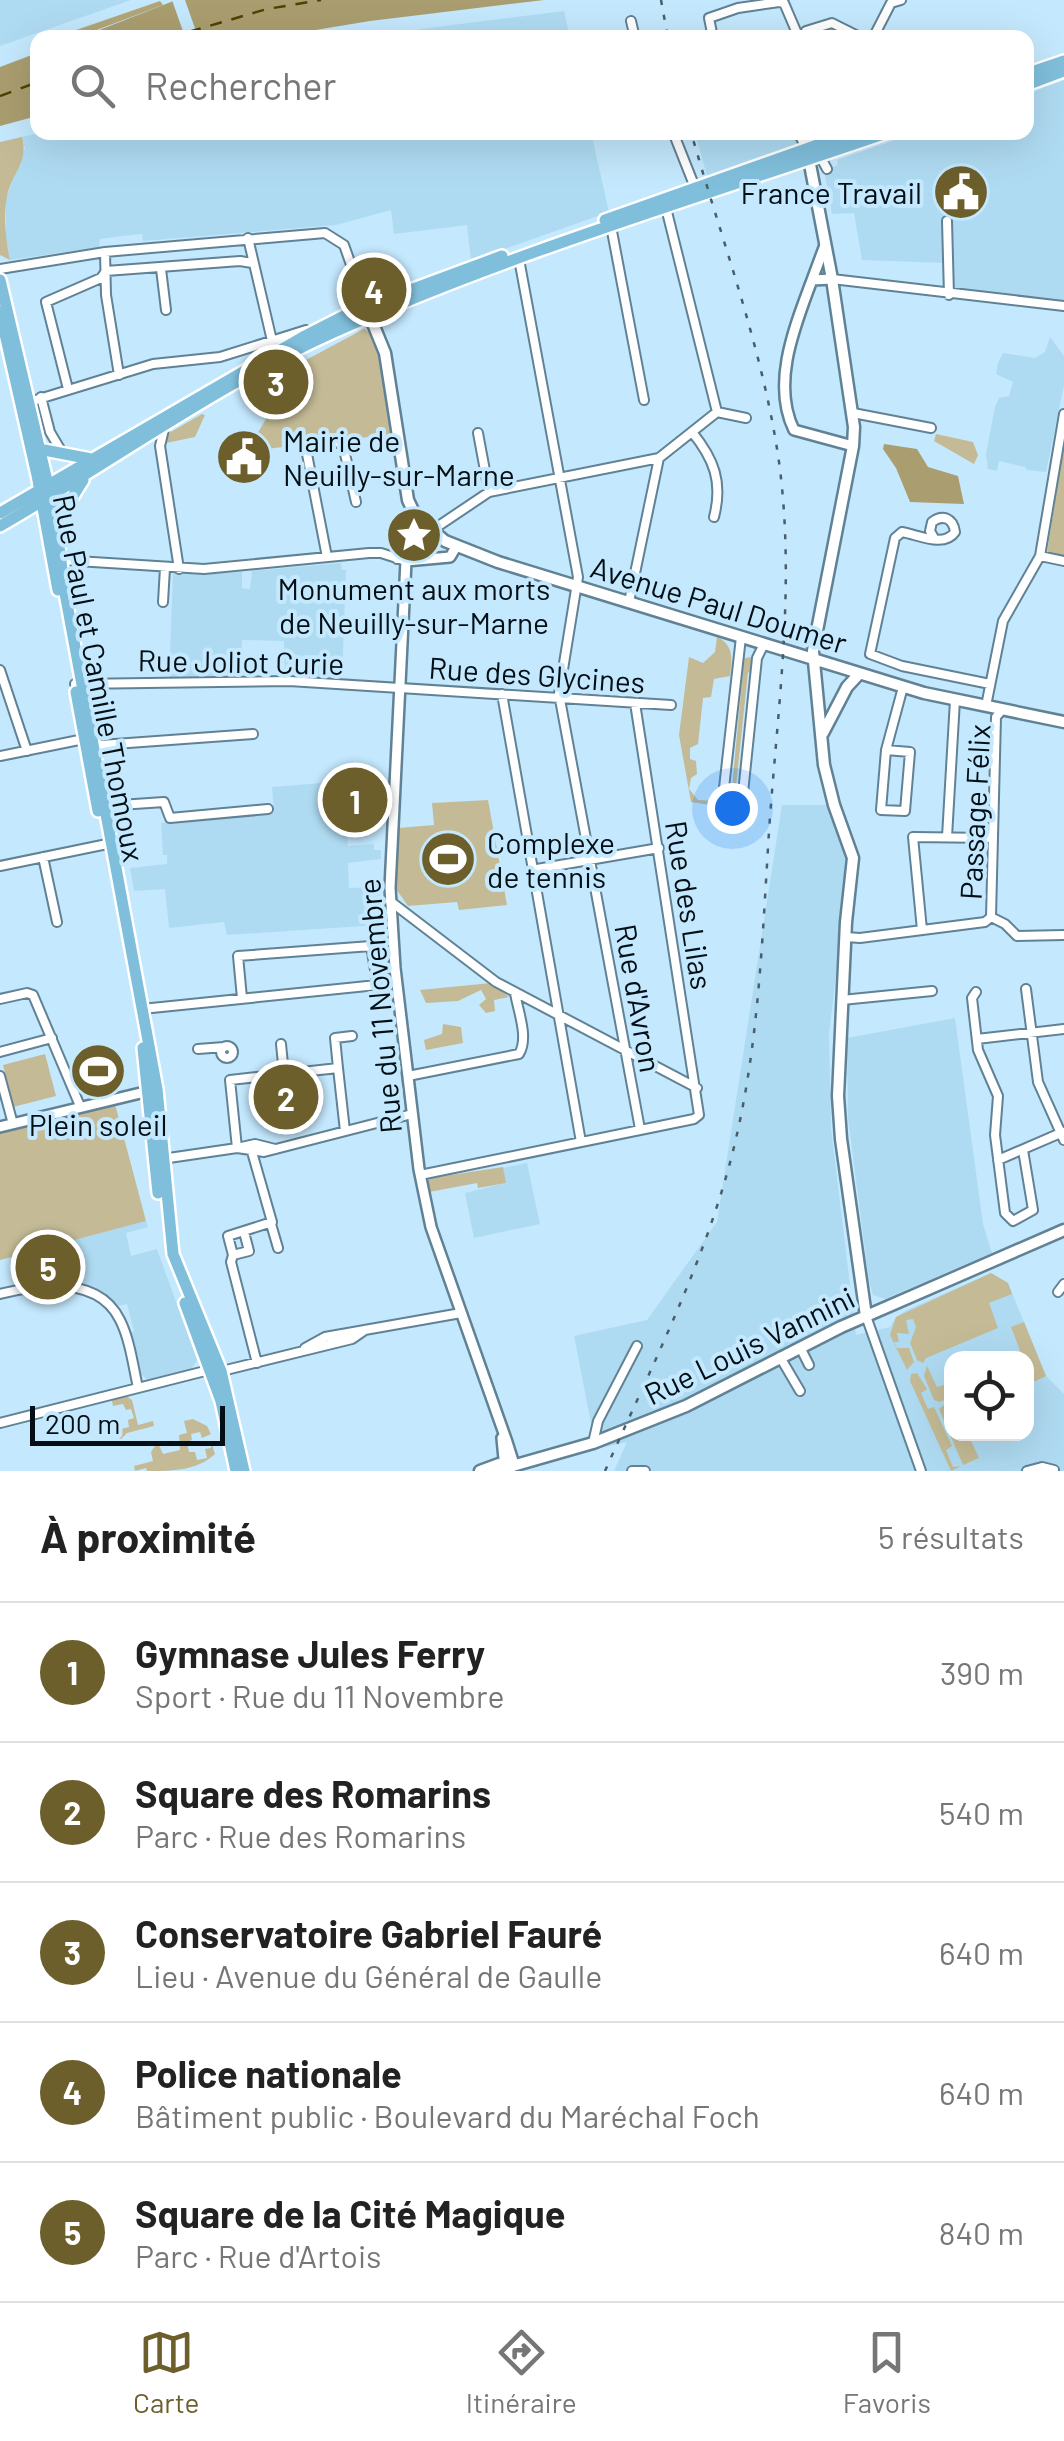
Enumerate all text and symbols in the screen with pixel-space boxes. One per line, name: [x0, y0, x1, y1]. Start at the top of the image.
search box: [30, 30, 1034, 140]
icon: search: [65, 58, 120, 113]
text: Rechercher: [145, 62, 336, 108]
public building icon: France Travail: [931, 162, 991, 222]
place label: France Travail: [740, 174, 922, 210]
pin: 4: [342, 252, 406, 328]
pin: 3: [244, 344, 308, 420]
place label: Mairie de Neuilly-sur-Marne: [283, 422, 515, 492]
public building icon: Mairie de Neuilly-sur-Marne: [214, 427, 274, 487]
street label: Rue Paul et Camille Thomoux: [47, 491, 153, 865]
place icon: Monument aux morts de Neuilly-sur-Marne: [384, 505, 444, 565]
street label: Avenue Paul Doumer: [587, 548, 851, 660]
place label: Monument aux morts de Neuilly-sur-Marne: [277, 570, 551, 640]
street label: Rue Joliot Curie: [137, 641, 345, 681]
street label: Rue des Glycines: [428, 648, 646, 700]
street label: Passage Félix: [951, 723, 997, 901]
pin: 1: [322, 762, 388, 838]
your location: [707, 783, 758, 834]
street label: Rue des Lilas: [659, 818, 721, 992]
place label: Complexe de tennis: [487, 824, 615, 894]
sports icon: Complexe de tennis: [418, 829, 478, 889]
street label: Rue du 11 Novembre: [350, 877, 408, 1135]
street label: Rue d'Avron: [608, 921, 670, 1075]
sports icon: Plein soleil: [68, 1041, 128, 1101]
pin: 2: [254, 1060, 318, 1134]
place label: Plein soleil: [29, 1106, 167, 1142]
pin: 5: [15, 1230, 80, 1304]
street label: Rue Louis Vannini: [638, 1279, 860, 1411]
map controls: [944, 1351, 1034, 1441]
button: locate: [944, 1351, 1034, 1441]
scale bar: [30, 1401, 225, 1446]
text: 200 m: [45, 1406, 120, 1440]
text: À proximité: [40, 1511, 256, 1561]
text: 5 résultats: [878, 1517, 1024, 1555]
text: Gymnase Jules Ferry: [135, 1630, 485, 1676]
text: 1: [67, 1653, 78, 1691]
text: 390 m: [940, 1653, 1024, 1691]
text: Sport · Rue du 11 Novembre: [135, 1676, 505, 1714]
text: Square des Romarins: [135, 1770, 491, 1816]
text: 2: [64, 1793, 81, 1831]
text: 540 m: [939, 1793, 1024, 1831]
text: Parc · Rue des Romarins: [135, 1816, 466, 1854]
text: Conservatoire Gabriel Fauré: [135, 1910, 602, 1956]
text: 3: [64, 1933, 81, 1971]
text: 640 m: [939, 1933, 1024, 1971]
text: Lieu · Avenue du Général de Gaulle: [135, 1956, 602, 1994]
text: Police nationale: [135, 2050, 402, 2096]
text: 4: [63, 2073, 82, 2111]
text: 640 m: [939, 2073, 1024, 2111]
text: Bâtiment public · Boulevard du Maréchal Foch: [135, 2096, 760, 2134]
text: Square de la Cité Magique: [135, 2190, 566, 2236]
text: 5: [64, 2213, 81, 2251]
text: 840 m: [939, 2213, 1024, 2251]
text: Parc · Rue d'Artois: [135, 2236, 382, 2274]
tab: Carte: [133, 2325, 199, 2419]
tab: Itinéraire: [466, 2325, 577, 2419]
tab: Favoris: [843, 2325, 931, 2419]

